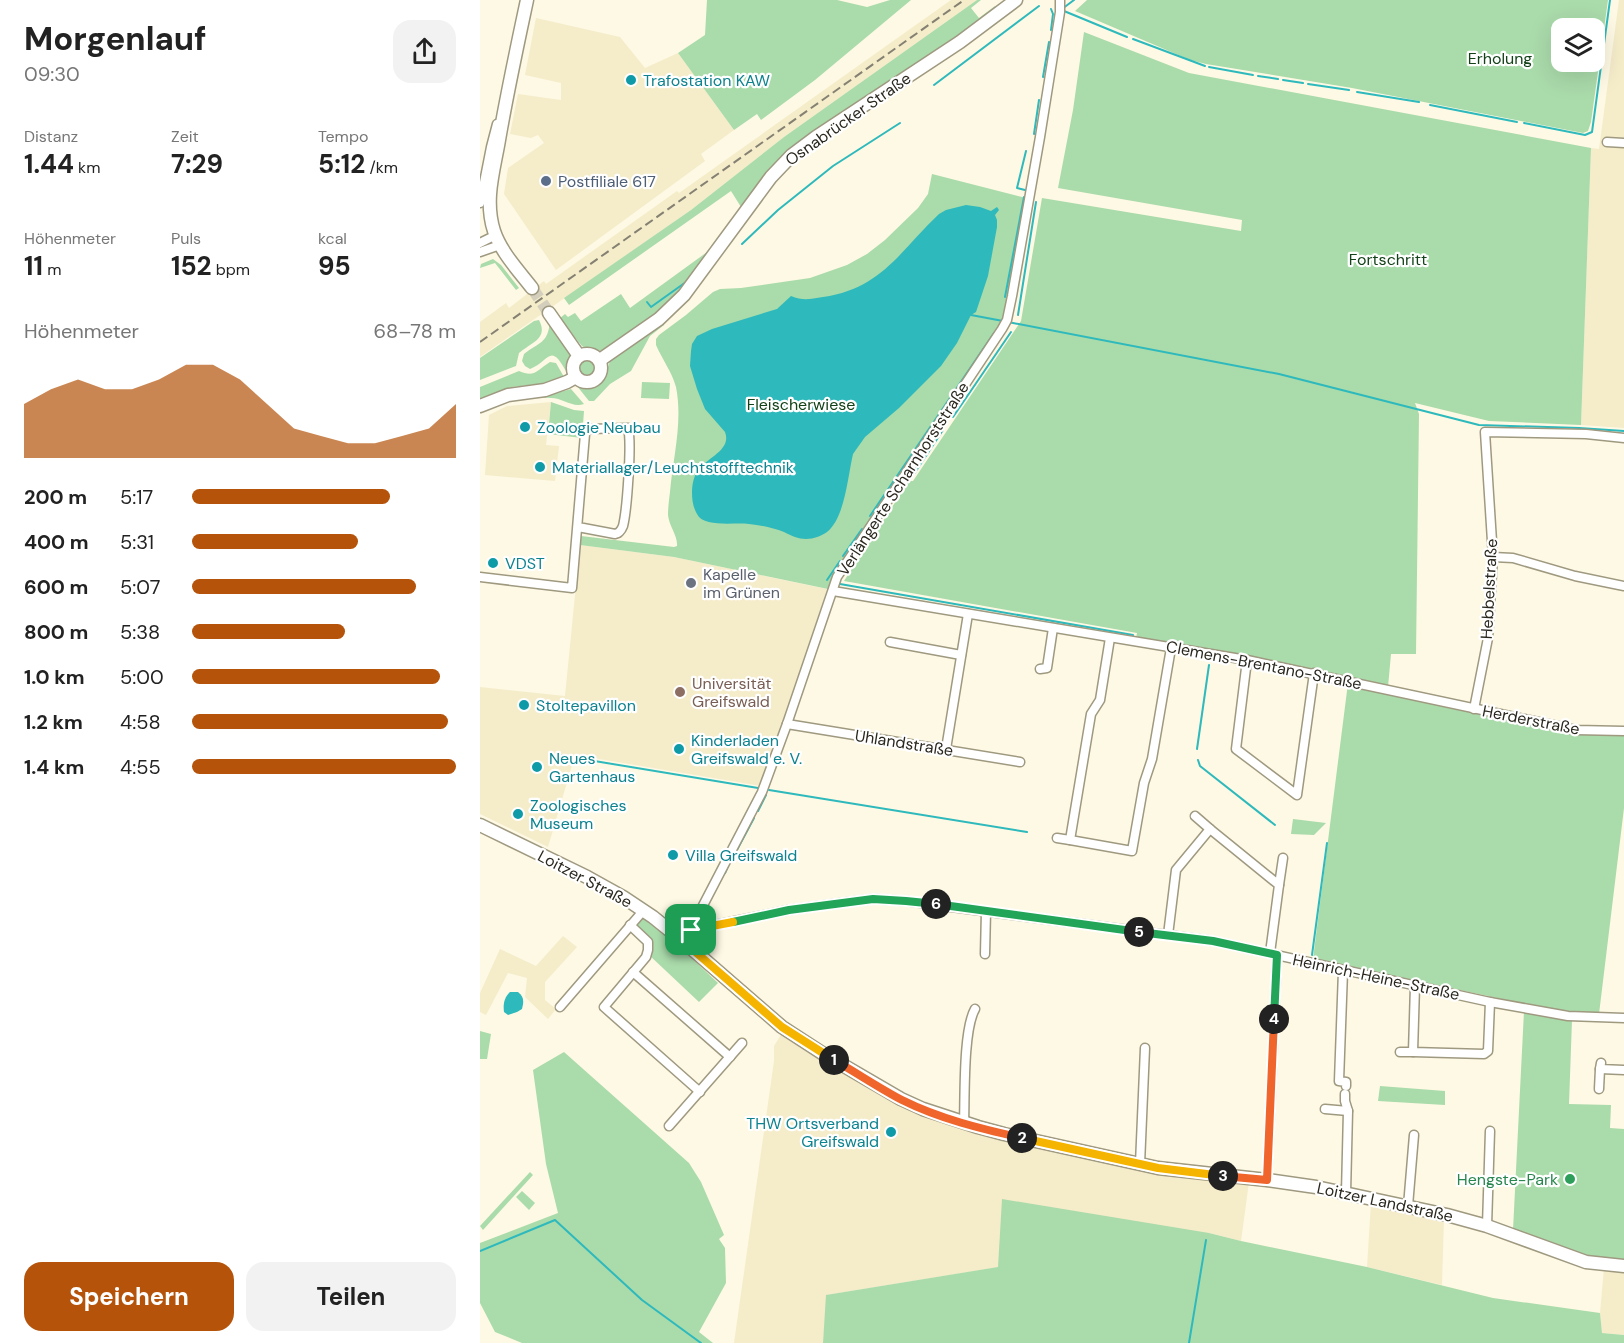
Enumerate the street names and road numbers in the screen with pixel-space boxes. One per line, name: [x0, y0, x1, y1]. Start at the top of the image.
street label: Osnabrücker Straße: [781, 68, 915, 170]
street label: Verlängerte Scharnhorststraße: [832, 378, 974, 580]
street label: Hebbelstraße: [1476, 538, 1502, 640]
street label: Clemens-Brentano-Straße: [1164, 636, 1364, 694]
street label: Herderstraße: [1481, 700, 1581, 740]
street label: Uhlandstraße: [853, 725, 955, 761]
street label: Loitzer Straße: [534, 845, 636, 913]
street label: Heinrich-Heine-Straße: [1291, 949, 1461, 1005]
street label: Loitzer Landstraße: [1315, 1177, 1455, 1227]

